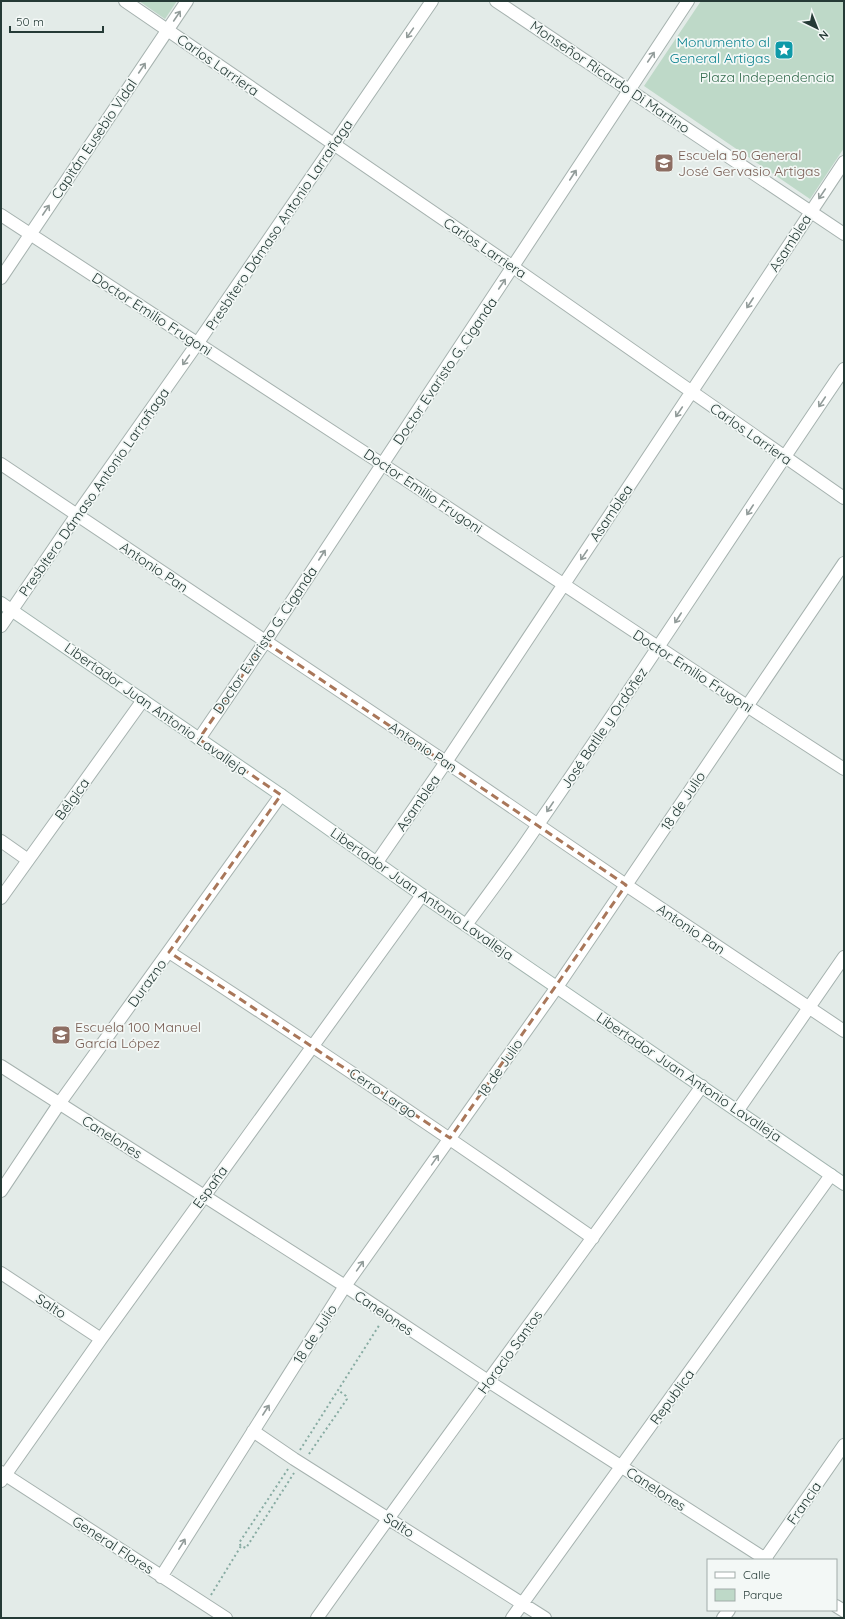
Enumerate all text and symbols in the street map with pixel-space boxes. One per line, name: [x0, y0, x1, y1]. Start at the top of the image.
scale bar: [10, 8, 103, 34]
north arrow: [797, 8, 837, 48]
one-way arrow: [173, 11, 181, 22]
text: 50 m: [16, 14, 44, 29]
street label: Monseñor Ricardo Di Martino: [527, 17, 693, 137]
one-way arrow: [406, 27, 414, 38]
text: N: [816, 27, 832, 43]
street label: Carlos Larriera: [173, 30, 263, 100]
place label: Monumento al General Artigas: [670, 33, 770, 67]
place icon: Monumento al General Artigas: [773, 39, 795, 61]
one-way arrow: [647, 51, 655, 63]
one-way arrow: [138, 63, 146, 74]
park label: Plaza Independencia: [700, 68, 834, 86]
street label: Capitán Eusebio Vidal: [47, 76, 141, 202]
street label: Presbítero Dámaso Antonio Larrañaga: [202, 116, 356, 334]
place label: Escuela 50 General José Gervasio Artigas: [678, 146, 820, 180]
school or university icon: Escuela 50 General José Gervasio Artigas: [653, 152, 675, 174]
one-way arrow: [569, 170, 577, 181]
one-way arrow: [818, 189, 826, 200]
one-way arrow: [42, 205, 50, 216]
street label: Asamblea: [765, 211, 815, 275]
street label: Carlos Larriera: [440, 214, 530, 282]
street label: Doctor Emilio Frugoni: [89, 268, 215, 360]
one-way arrow: [498, 278, 506, 289]
street label: Doctor Evaristo G. Ciganda: [389, 294, 501, 448]
one-way arrow: [746, 297, 754, 309]
one-way arrow: [182, 354, 190, 365]
street label: Presbítero Dámaso Antonio Larrañaga: [15, 384, 173, 600]
one-way arrow: [818, 396, 826, 407]
street label: Carlos Larriera: [706, 399, 796, 469]
one-way arrow: [675, 406, 683, 417]
street label: Doctor Emilio Frugoni: [360, 445, 486, 537]
street label: Asamblea: [585, 481, 637, 545]
one-way arrow: [745, 504, 753, 516]
street label: Antonio Pan: [116, 538, 192, 596]
one-way arrow: [580, 549, 588, 560]
one-way arrow: [318, 550, 326, 561]
street label: Doctor Evaristo G. Ciganda: [209, 563, 321, 717]
one-way arrow: [674, 612, 682, 623]
street label: Doctor Emilio Frugoni: [630, 625, 756, 717]
street label: Libertador Juan Antonio Lavalleja: [61, 639, 251, 779]
street label: José Batlle y Ordóñez: [557, 664, 651, 792]
street label: Antonio Pan: [385, 718, 461, 776]
street label: 18 de Julio: [657, 768, 709, 834]
street label: Asamblea: [392, 771, 444, 835]
street label: Bélgica: [51, 774, 93, 824]
one-way arrow: [546, 801, 554, 813]
street label: Libertador Juan Antonio Lavalleja: [327, 824, 517, 964]
street label: Antonio Pan: [653, 900, 729, 958]
street label: Durazno: [124, 955, 170, 1011]
street label: Libertador Juan Antonio Lavalleja: [593, 1008, 785, 1146]
place label: Escuela 100 Manuel García López: [75, 1018, 201, 1052]
school or university icon: Escuela 100 Manuel García López: [50, 1024, 72, 1046]
street label: 18 de Julio: [473, 1035, 527, 1101]
street label: Cerro Largo: [346, 1064, 420, 1122]
street label: Canelones: [79, 1111, 145, 1163]
one-way arrow: [431, 1154, 439, 1165]
street label: España: [189, 1162, 231, 1212]
one-way arrow: [356, 1261, 364, 1272]
street label: Canelones: [351, 1287, 417, 1339]
street label: Salto: [32, 1290, 70, 1322]
street label: 18 de Julio: [289, 1301, 341, 1367]
street label: Horacio Santos: [474, 1307, 546, 1397]
street label: Republica: [646, 1366, 698, 1428]
one-way arrow: [262, 1405, 270, 1416]
street label: Canelones: [623, 1463, 689, 1515]
street label: Francia: [783, 1478, 825, 1528]
street label: Salto: [380, 1509, 418, 1541]
street label: General Flores: [69, 1512, 157, 1578]
one-way arrow: [177, 1538, 186, 1549]
legend: [707, 1559, 837, 1611]
text: Calle: [743, 1567, 771, 1582]
text: Parque: [743, 1587, 783, 1602]

